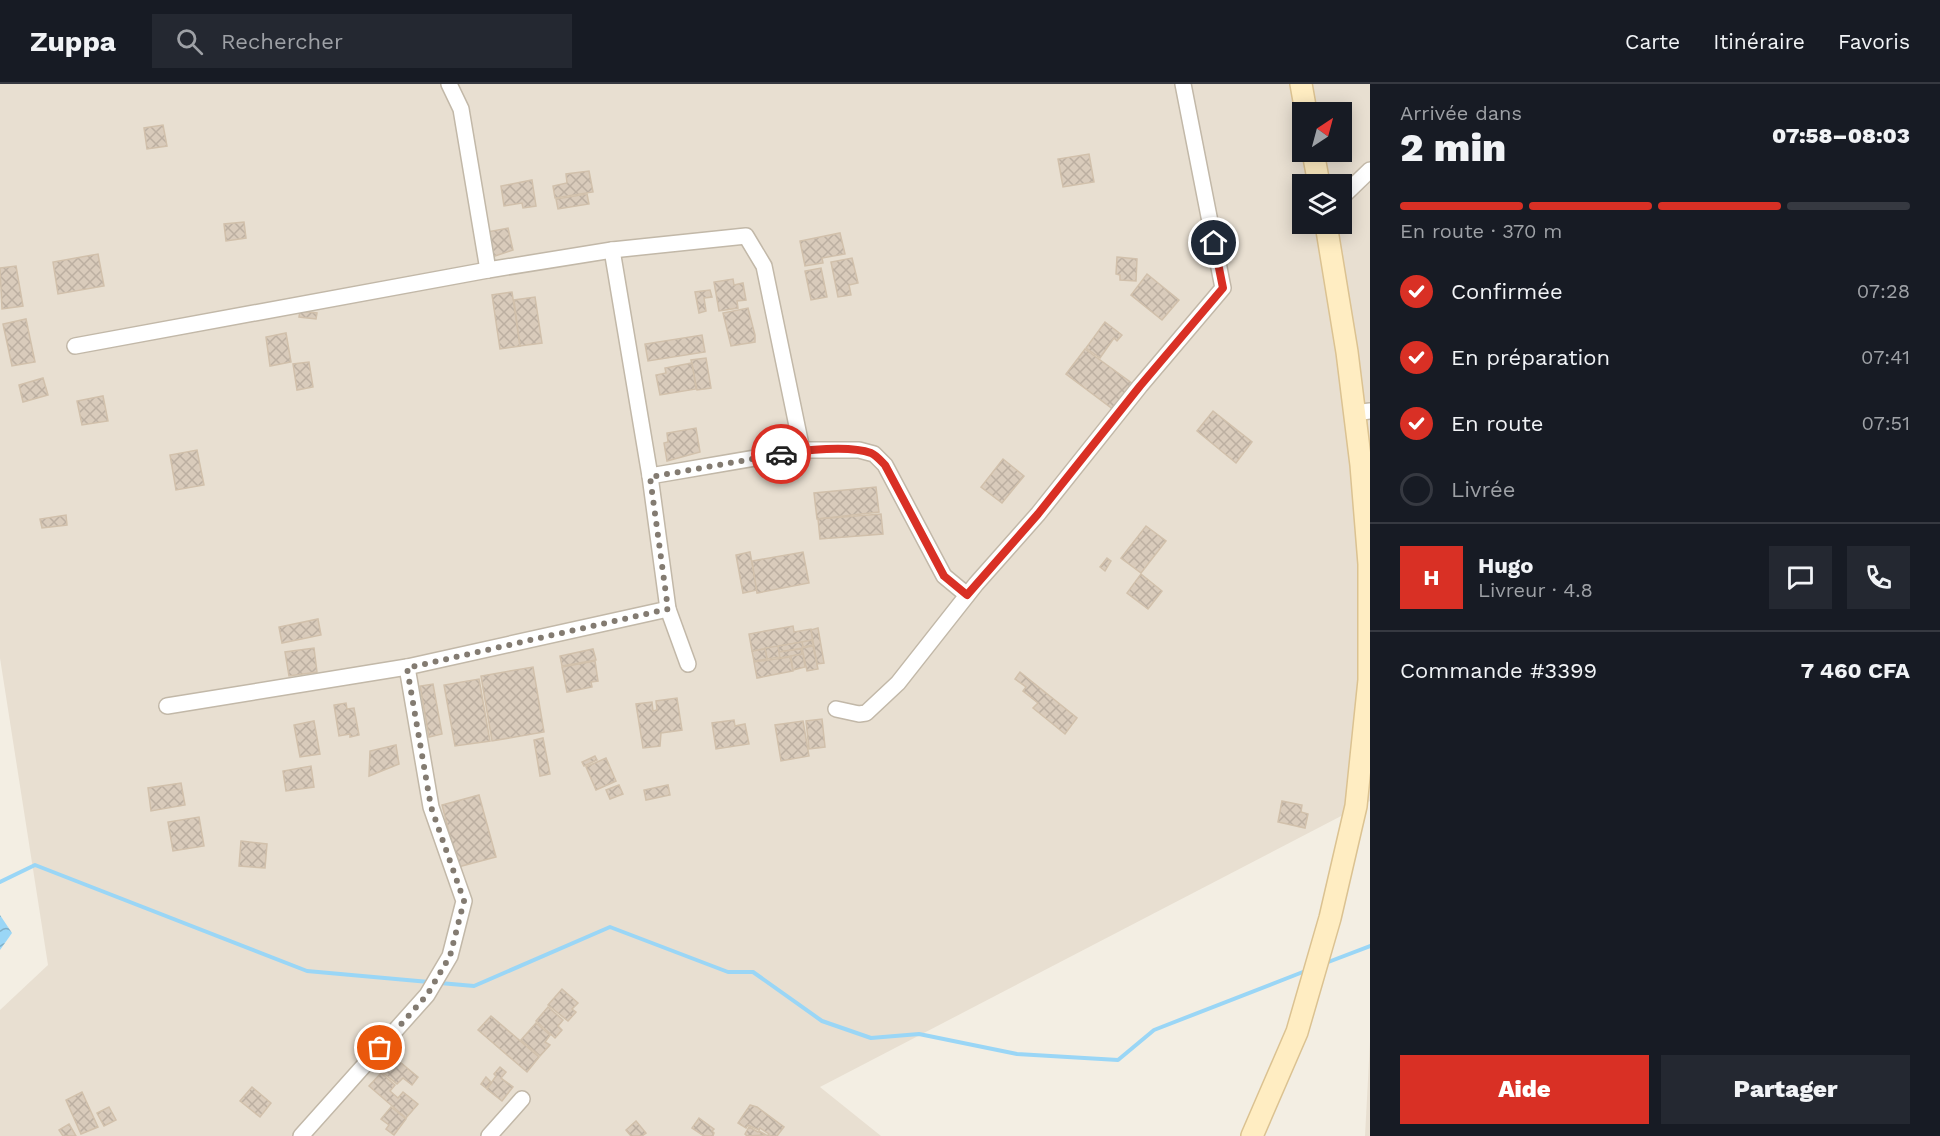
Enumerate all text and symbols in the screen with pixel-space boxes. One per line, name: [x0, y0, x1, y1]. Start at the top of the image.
search box: [152, 14, 572, 68]
text: Zuppa: [30, 25, 116, 58]
icon: search: [173, 25, 206, 58]
text: Rechercher: [221, 29, 343, 54]
text: Carte: [1625, 29, 1680, 54]
text: Itinéraire: [1713, 29, 1805, 54]
text: Favoris: [1838, 29, 1910, 54]
text: Arrivée dans: [1400, 101, 1522, 125]
north arrow: [1292, 102, 1352, 162]
map controls: [1292, 102, 1352, 234]
text: 07:58–08:03: [1772, 123, 1910, 148]
text: 2 min: [1400, 125, 1506, 170]
button: layers: [1292, 174, 1352, 234]
pin: [1188, 217, 1239, 268]
text: En route · 370 m: [1400, 219, 1562, 243]
icon: home: [1197, 226, 1230, 259]
icon: check: [1400, 275, 1433, 308]
text: Confirmée: [1451, 279, 1563, 304]
text: 07:28: [1857, 279, 1910, 303]
icon: check: [1400, 341, 1433, 374]
text: En préparation: [1451, 345, 1610, 370]
text: 07:41: [1861, 345, 1910, 369]
icon: check: [1400, 407, 1433, 440]
text: En route: [1451, 411, 1543, 436]
text: 07:51: [1861, 411, 1910, 435]
courier: [751, 424, 811, 484]
icon: car: [765, 438, 798, 471]
text: Livrée: [1451, 477, 1515, 502]
button: chat: [1769, 546, 1832, 609]
button: phone: [1847, 546, 1910, 609]
text: Hugo: [1478, 553, 1533, 578]
text: H: [1423, 565, 1440, 590]
text: Livreur · 4.8: [1478, 578, 1593, 602]
text: Commande #3399: [1400, 658, 1597, 683]
text: 7 460 CFA: [1801, 658, 1910, 683]
pin: [354, 1022, 405, 1073]
icon: bag: [363, 1031, 396, 1064]
button: Aide: [1400, 1055, 1649, 1124]
button: Partager: [1661, 1055, 1910, 1124]

